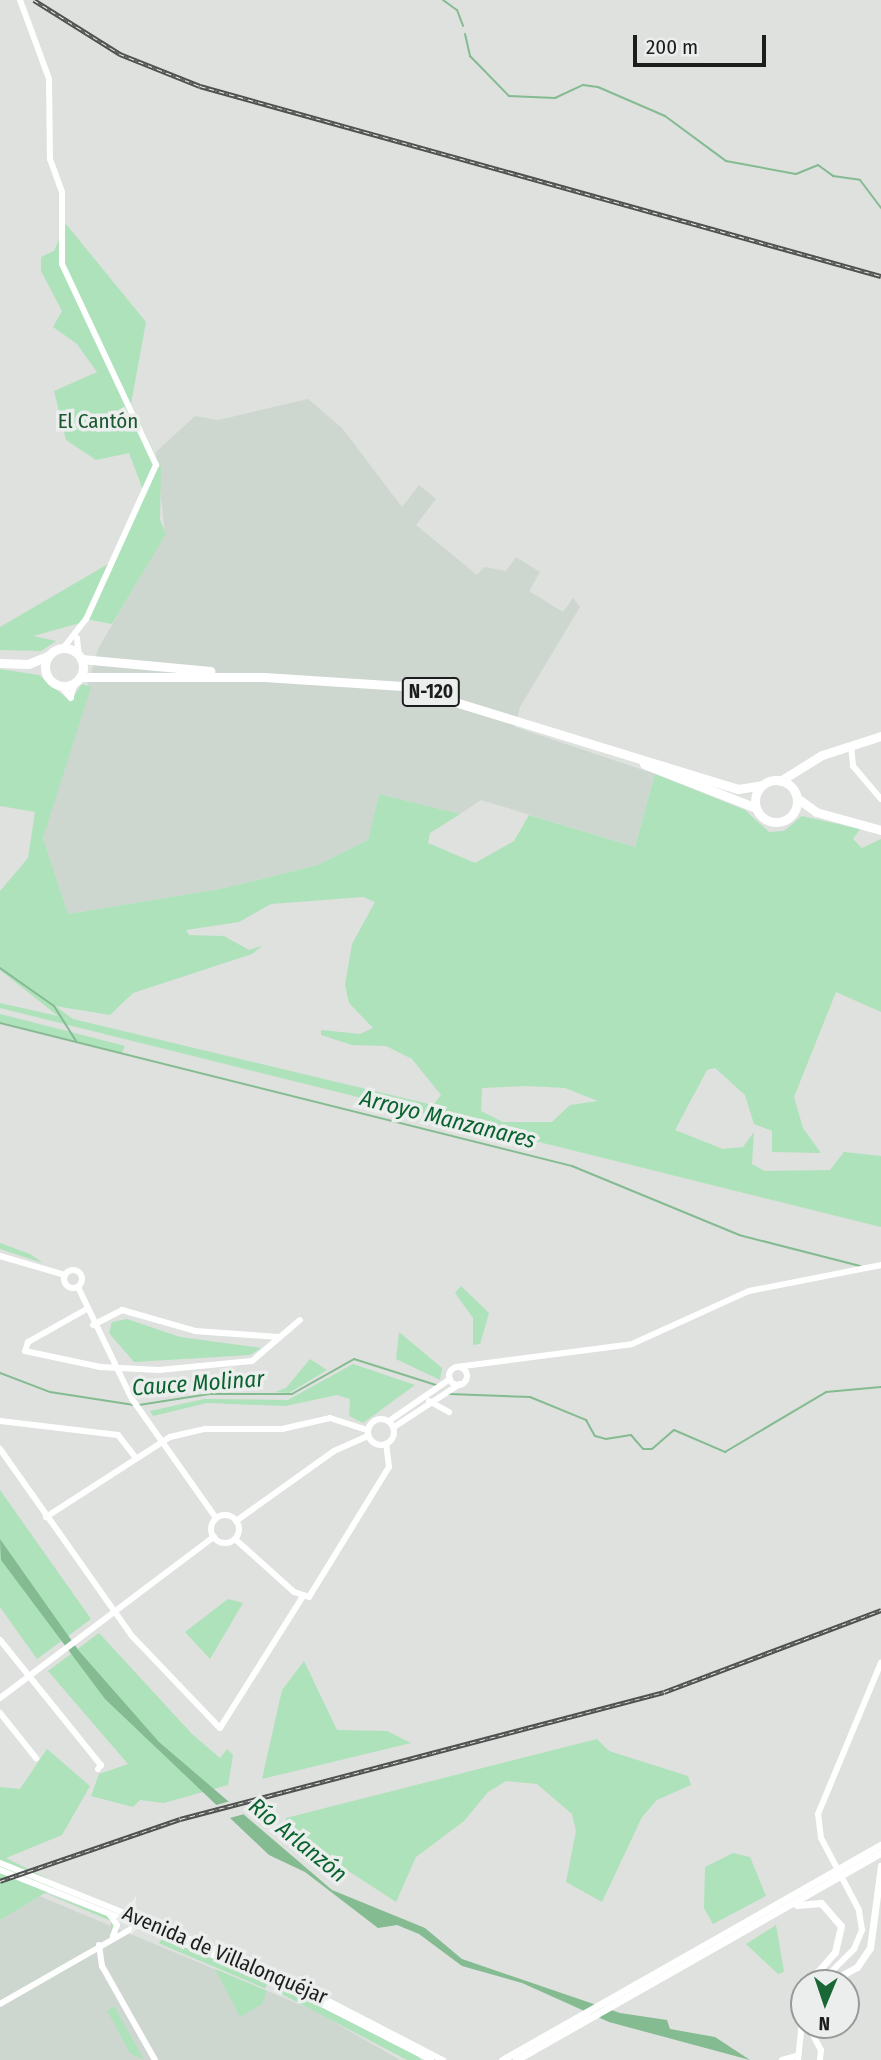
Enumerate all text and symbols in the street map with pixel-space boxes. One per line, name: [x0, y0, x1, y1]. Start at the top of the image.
scale bar: [636, 21, 769, 65]
text: 200 m: [646, 34, 698, 60]
park label: El Cantón: [58, 408, 138, 434]
road number: N-120: [401, 677, 461, 708]
water label: Arroyo Manzanares: [358, 1084, 538, 1154]
water label: Cauce Molinar: [131, 1365, 265, 1401]
water label: Río Arlanzón: [243, 1792, 353, 1888]
street label: Avenida de Villalonquéjar: [119, 1900, 331, 2010]
north arrow: [790, 1969, 860, 2039]
text: N: [818, 2012, 830, 2035]

